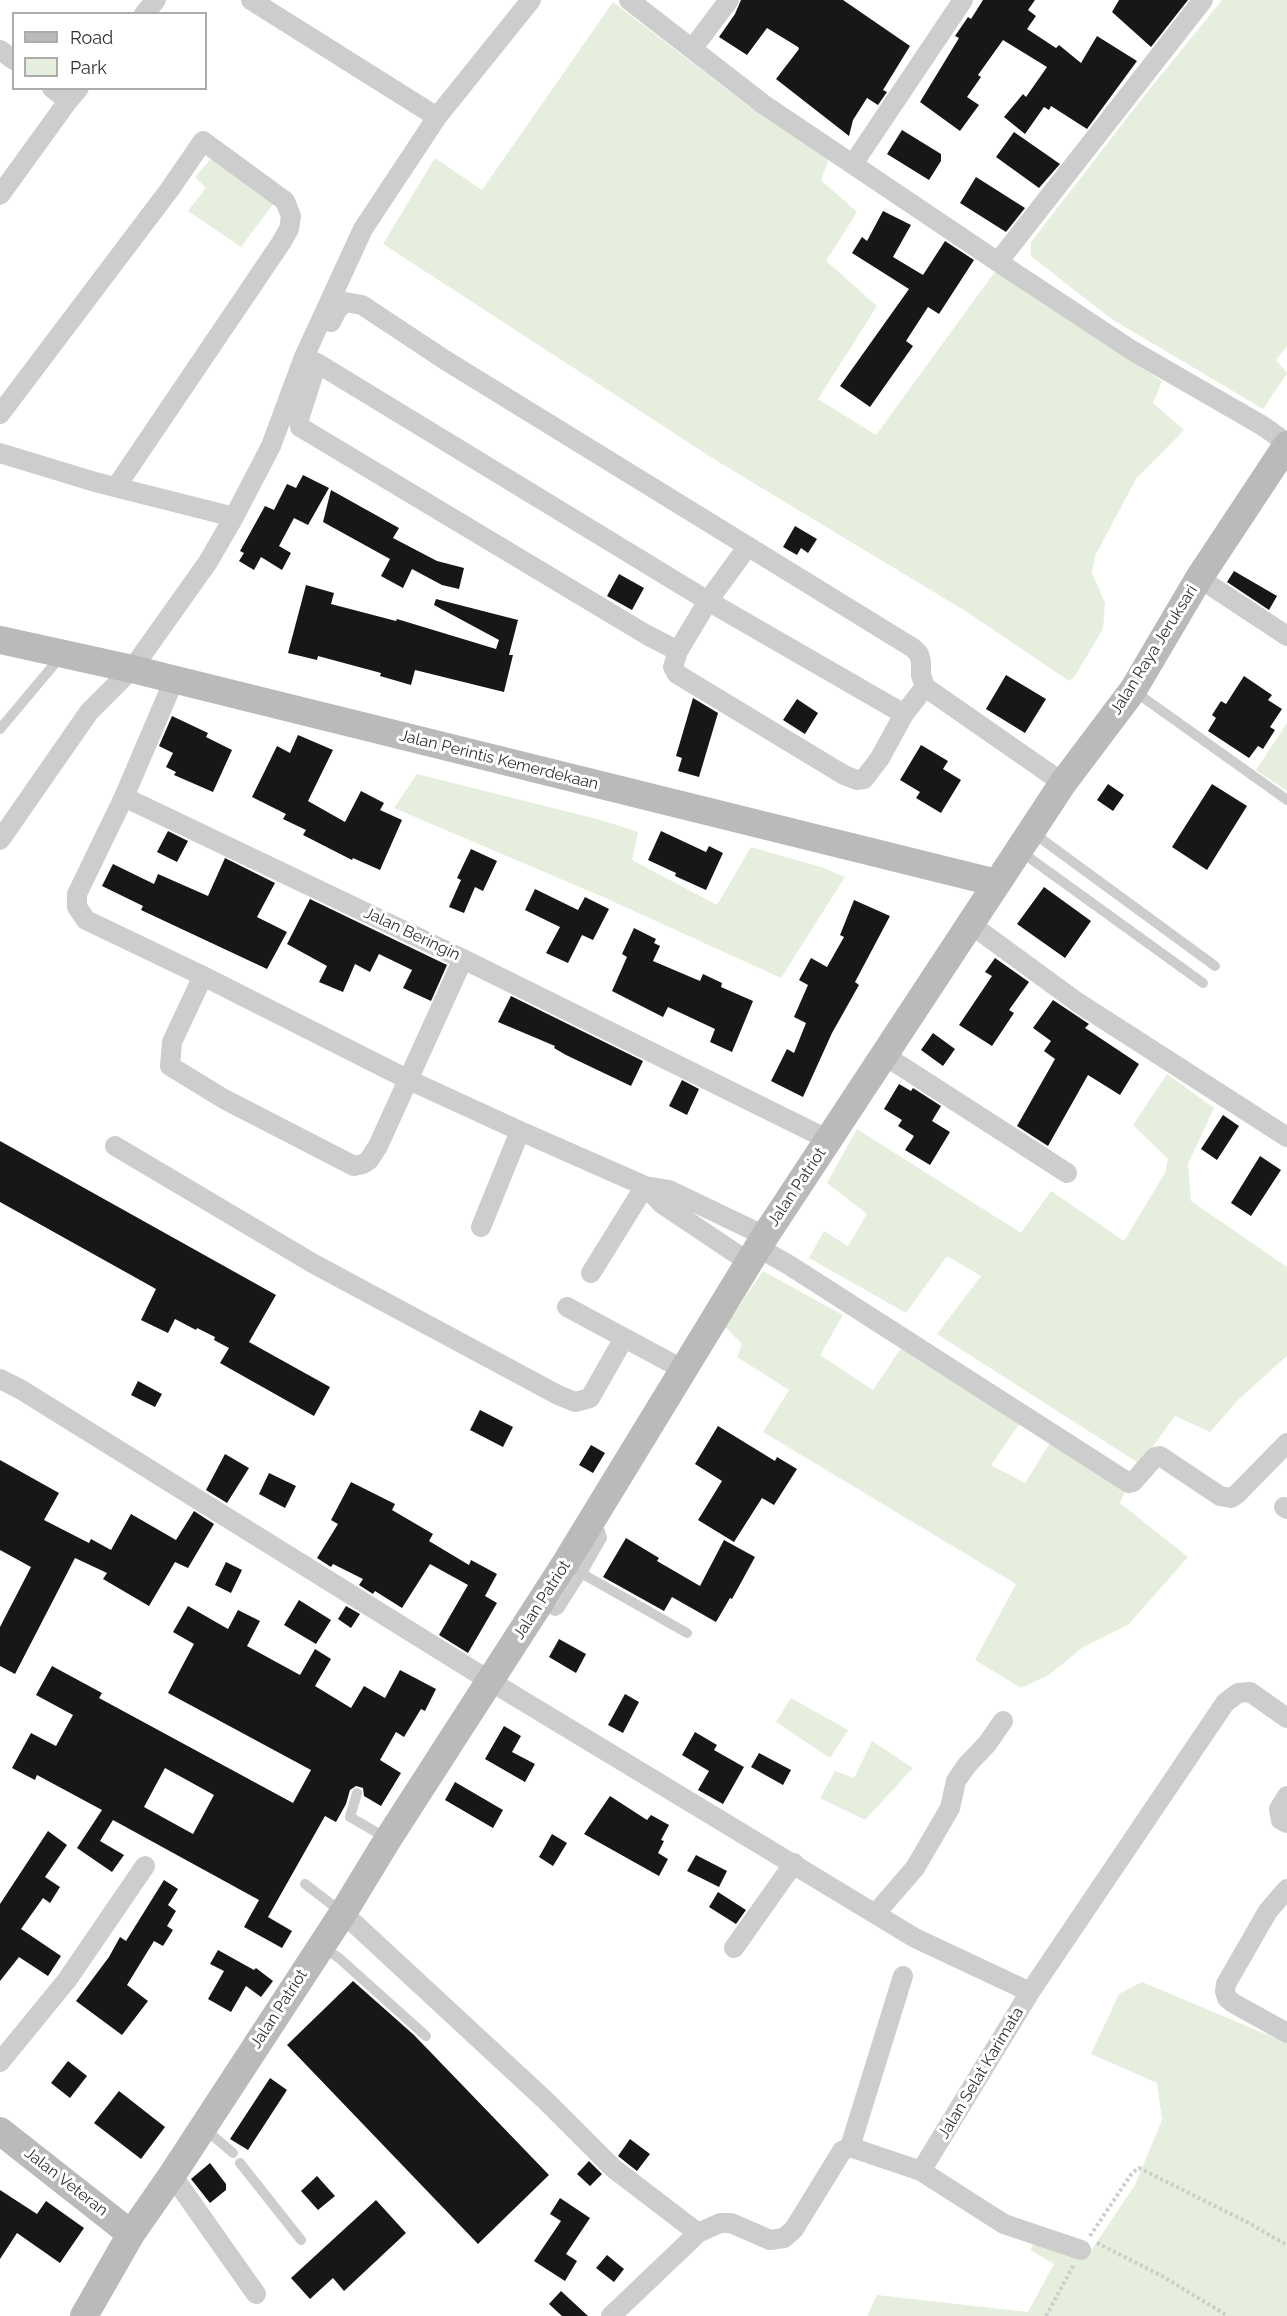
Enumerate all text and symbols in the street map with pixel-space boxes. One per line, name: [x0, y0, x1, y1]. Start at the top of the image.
legend: [12, 12, 207, 90]
text: Road: [70, 27, 113, 48]
text: Park: [70, 57, 107, 78]
street label: Jalan Raya Jeruksari: [1106, 582, 1202, 718]
street label: Jalan Perintis Kemerdekaan: [398, 726, 600, 794]
street label: Jalan Beringin: [361, 903, 463, 965]
street label: Jalan Patriot: [764, 1144, 830, 1230]
street label: Jalan Patriot: [509, 1557, 575, 1643]
street label: Jalan Patriot: [246, 1966, 312, 2052]
street label: Jalan Selat Karimata: [934, 2004, 1028, 2142]
street label: Jalan Veteran: [21, 2144, 111, 2220]

